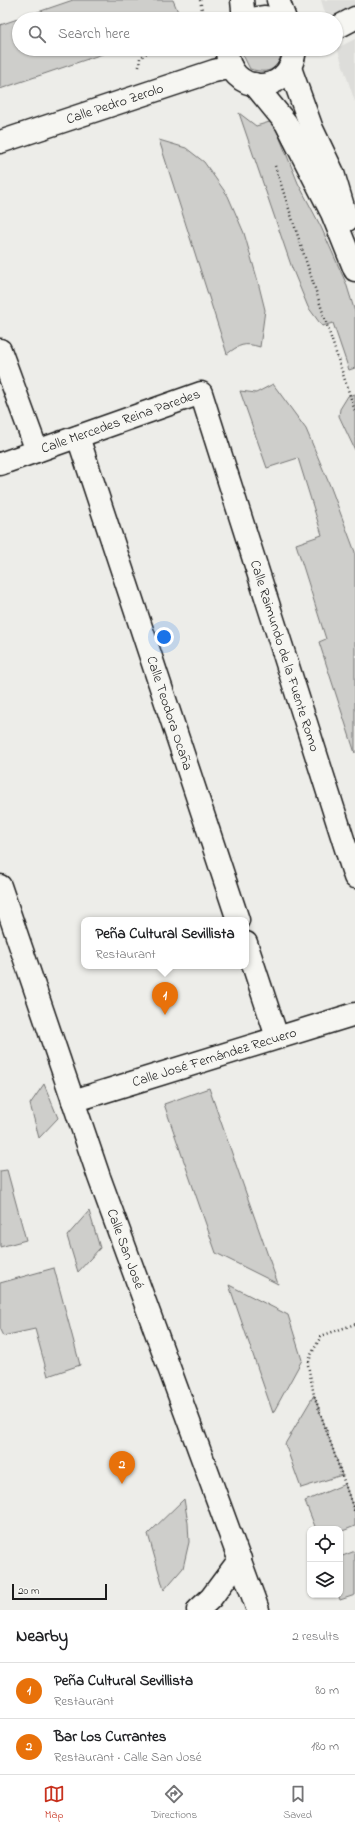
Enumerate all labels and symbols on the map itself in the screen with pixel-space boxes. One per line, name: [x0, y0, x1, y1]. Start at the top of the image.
street label: Calle Pedro Zerolo: [63, 78, 166, 130]
street label: Calle Mercedes Reina Paredes: [38, 384, 203, 459]
street label: Calle Raimundo de la Fuente Romo: [244, 557, 325, 754]
your location: [154, 627, 174, 647]
street label: Calle Teodora Ocaña: [141, 653, 198, 773]
pin: 1: [152, 982, 178, 1015]
street label: Calle José Fernández Recuero: [130, 1022, 299, 1093]
street label: Calle San José: [101, 1206, 150, 1293]
pin: 2: [109, 1451, 135, 1484]
scale bar: [12, 1582, 107, 1601]

